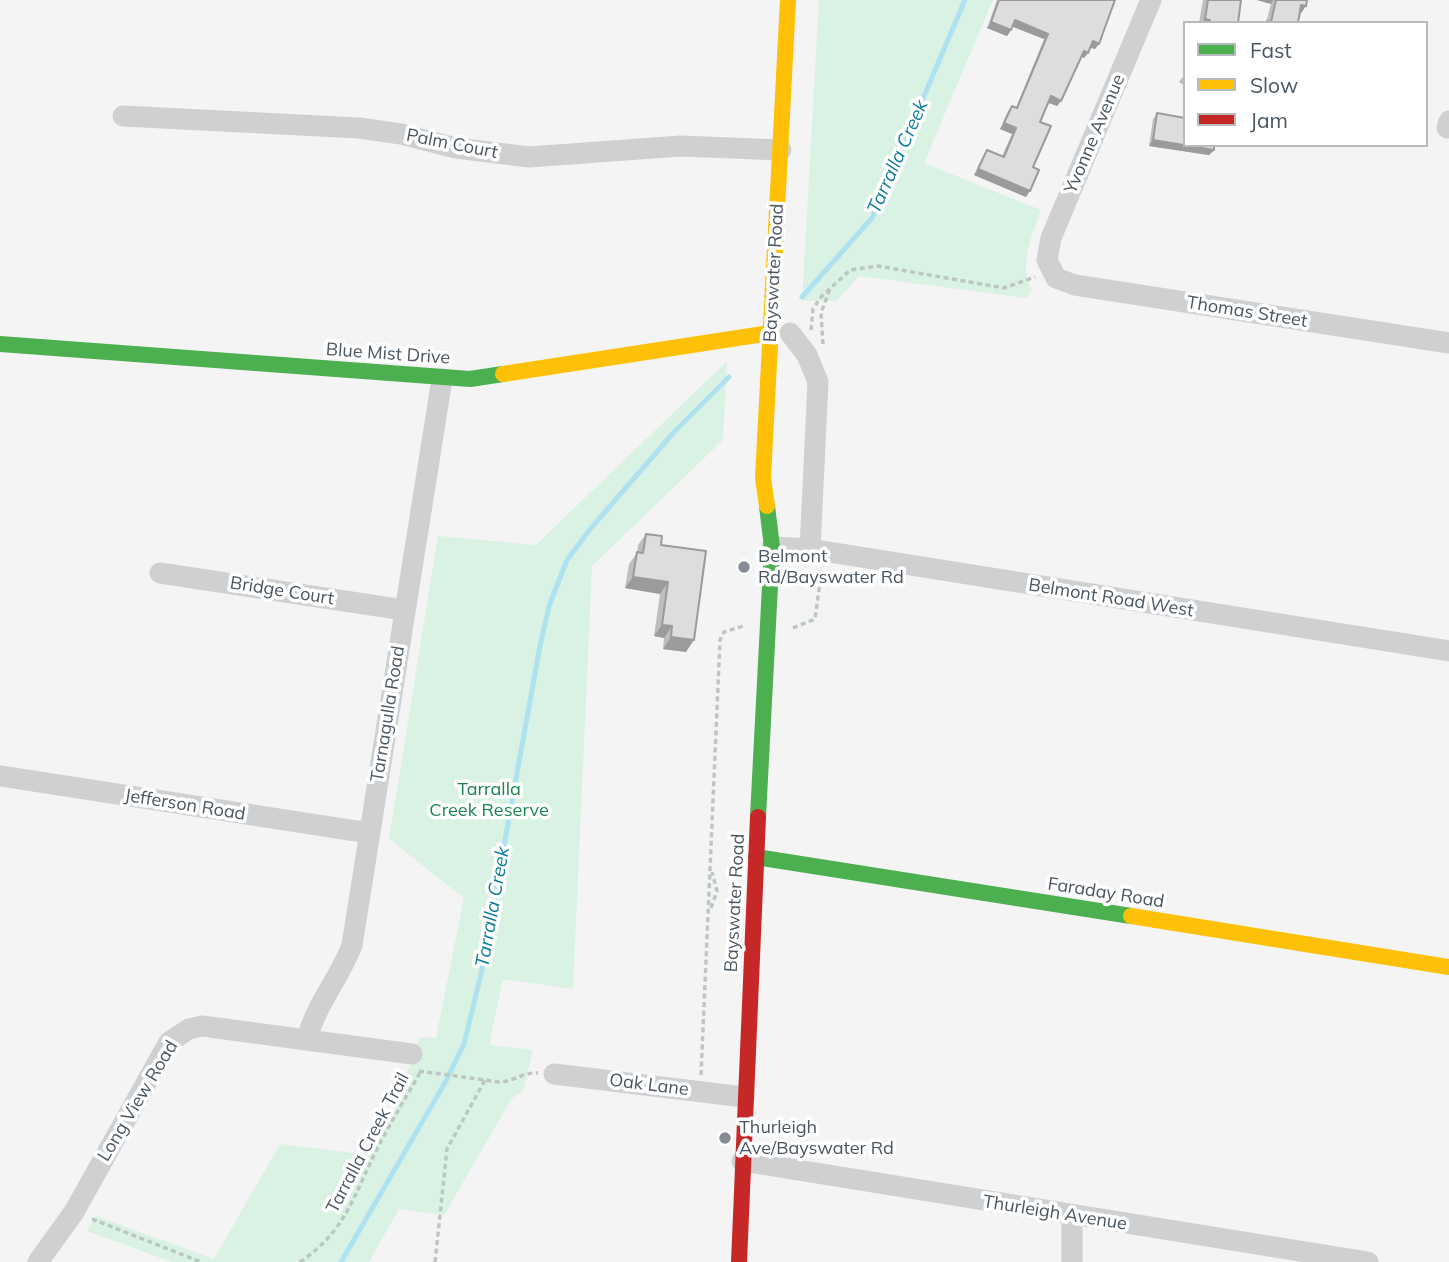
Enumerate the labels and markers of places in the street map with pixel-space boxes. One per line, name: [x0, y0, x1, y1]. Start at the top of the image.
place label: Belmont Rd/Bayswater Rd: [758, 546, 904, 588]
marker: Belmont Rd/Bayswater Rd: [736, 559, 752, 575]
place label: Thurleigh Ave/Bayswater Rd: [739, 1117, 894, 1160]
marker: Thurleigh Ave/Bayswater Rd: [717, 1130, 733, 1146]

